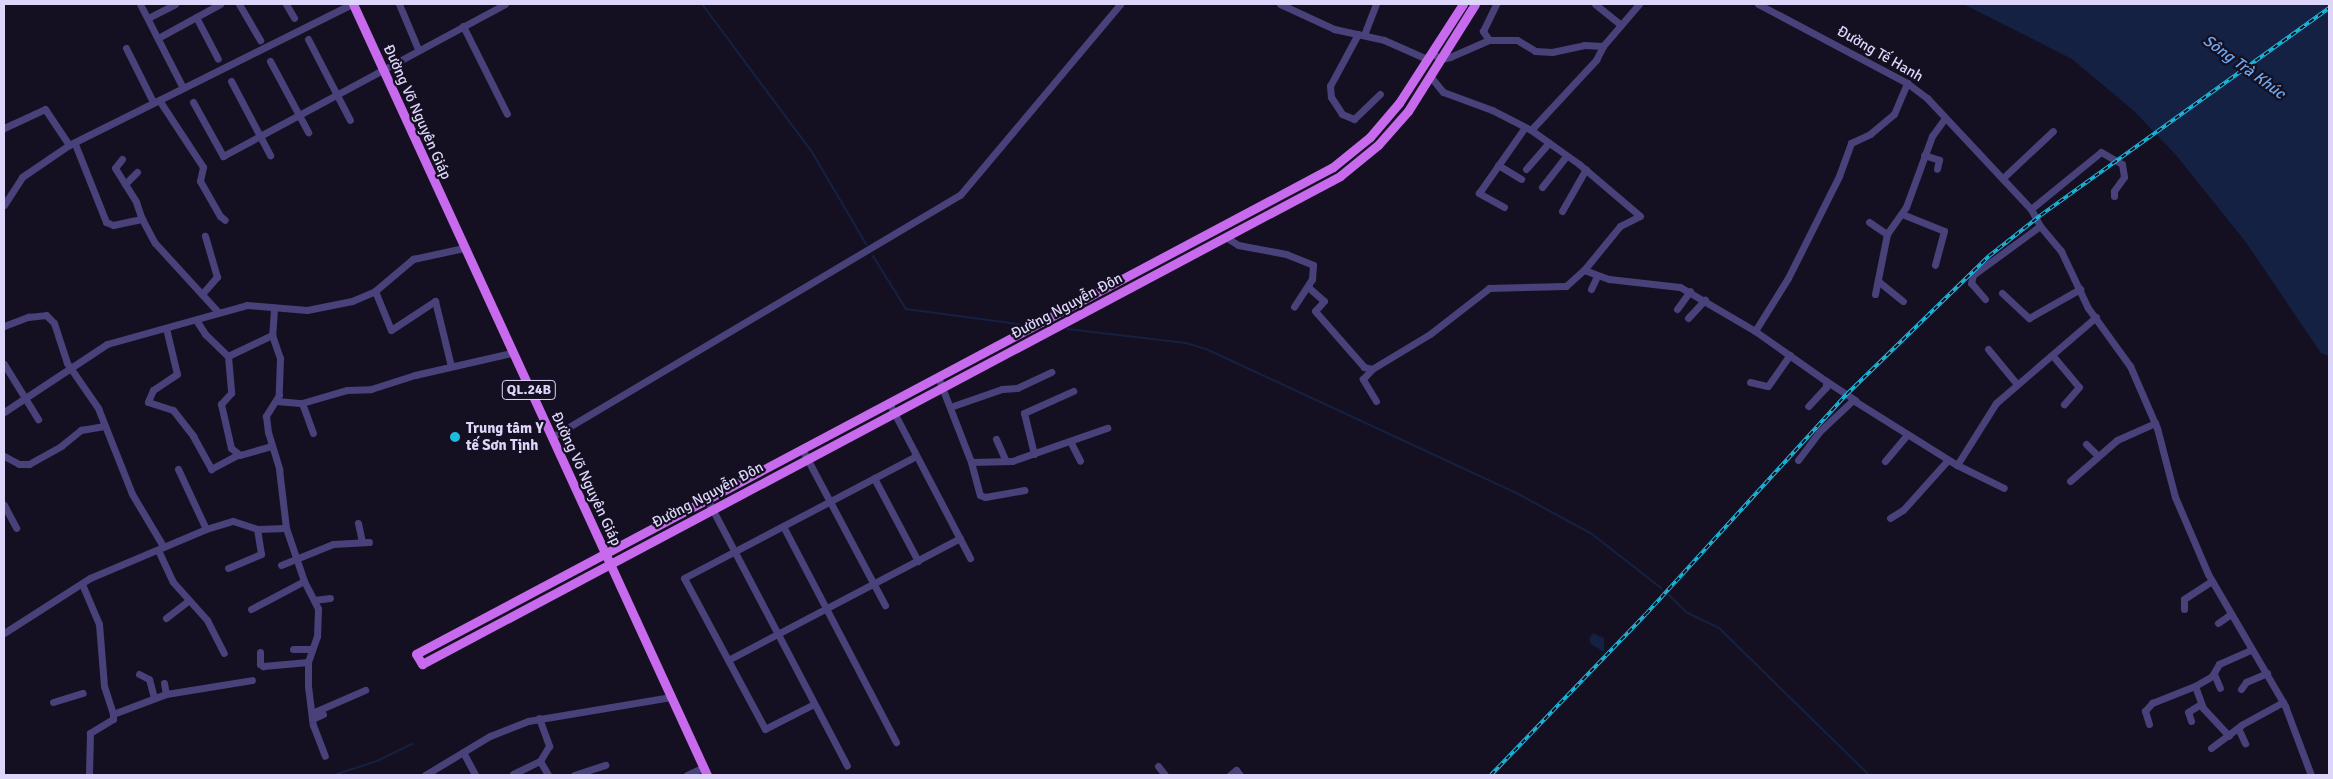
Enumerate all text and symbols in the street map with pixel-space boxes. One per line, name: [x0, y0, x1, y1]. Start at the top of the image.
street label: Đường Tế Hanh: [1834, 22, 1926, 86]
water label: Sông Trà Khúc: [2199, 31, 2289, 103]
street label: Đường Võ Nguyên Giáp: [379, 42, 455, 182]
street label: Đường Nguyễn Đôn: [1008, 269, 1126, 343]
road number: QL.24B: [502, 378, 556, 402]
street label: Đường Võ Nguyên Giáp: [547, 409, 625, 549]
place label: Trung tâm Y tế Sơn Tịnh: [466, 419, 544, 454]
marker: Trung tâm Y tế Sơn Tịnh: [448, 430, 462, 444]
street label: Đường Nguyễn Đôn: [649, 458, 767, 532]

